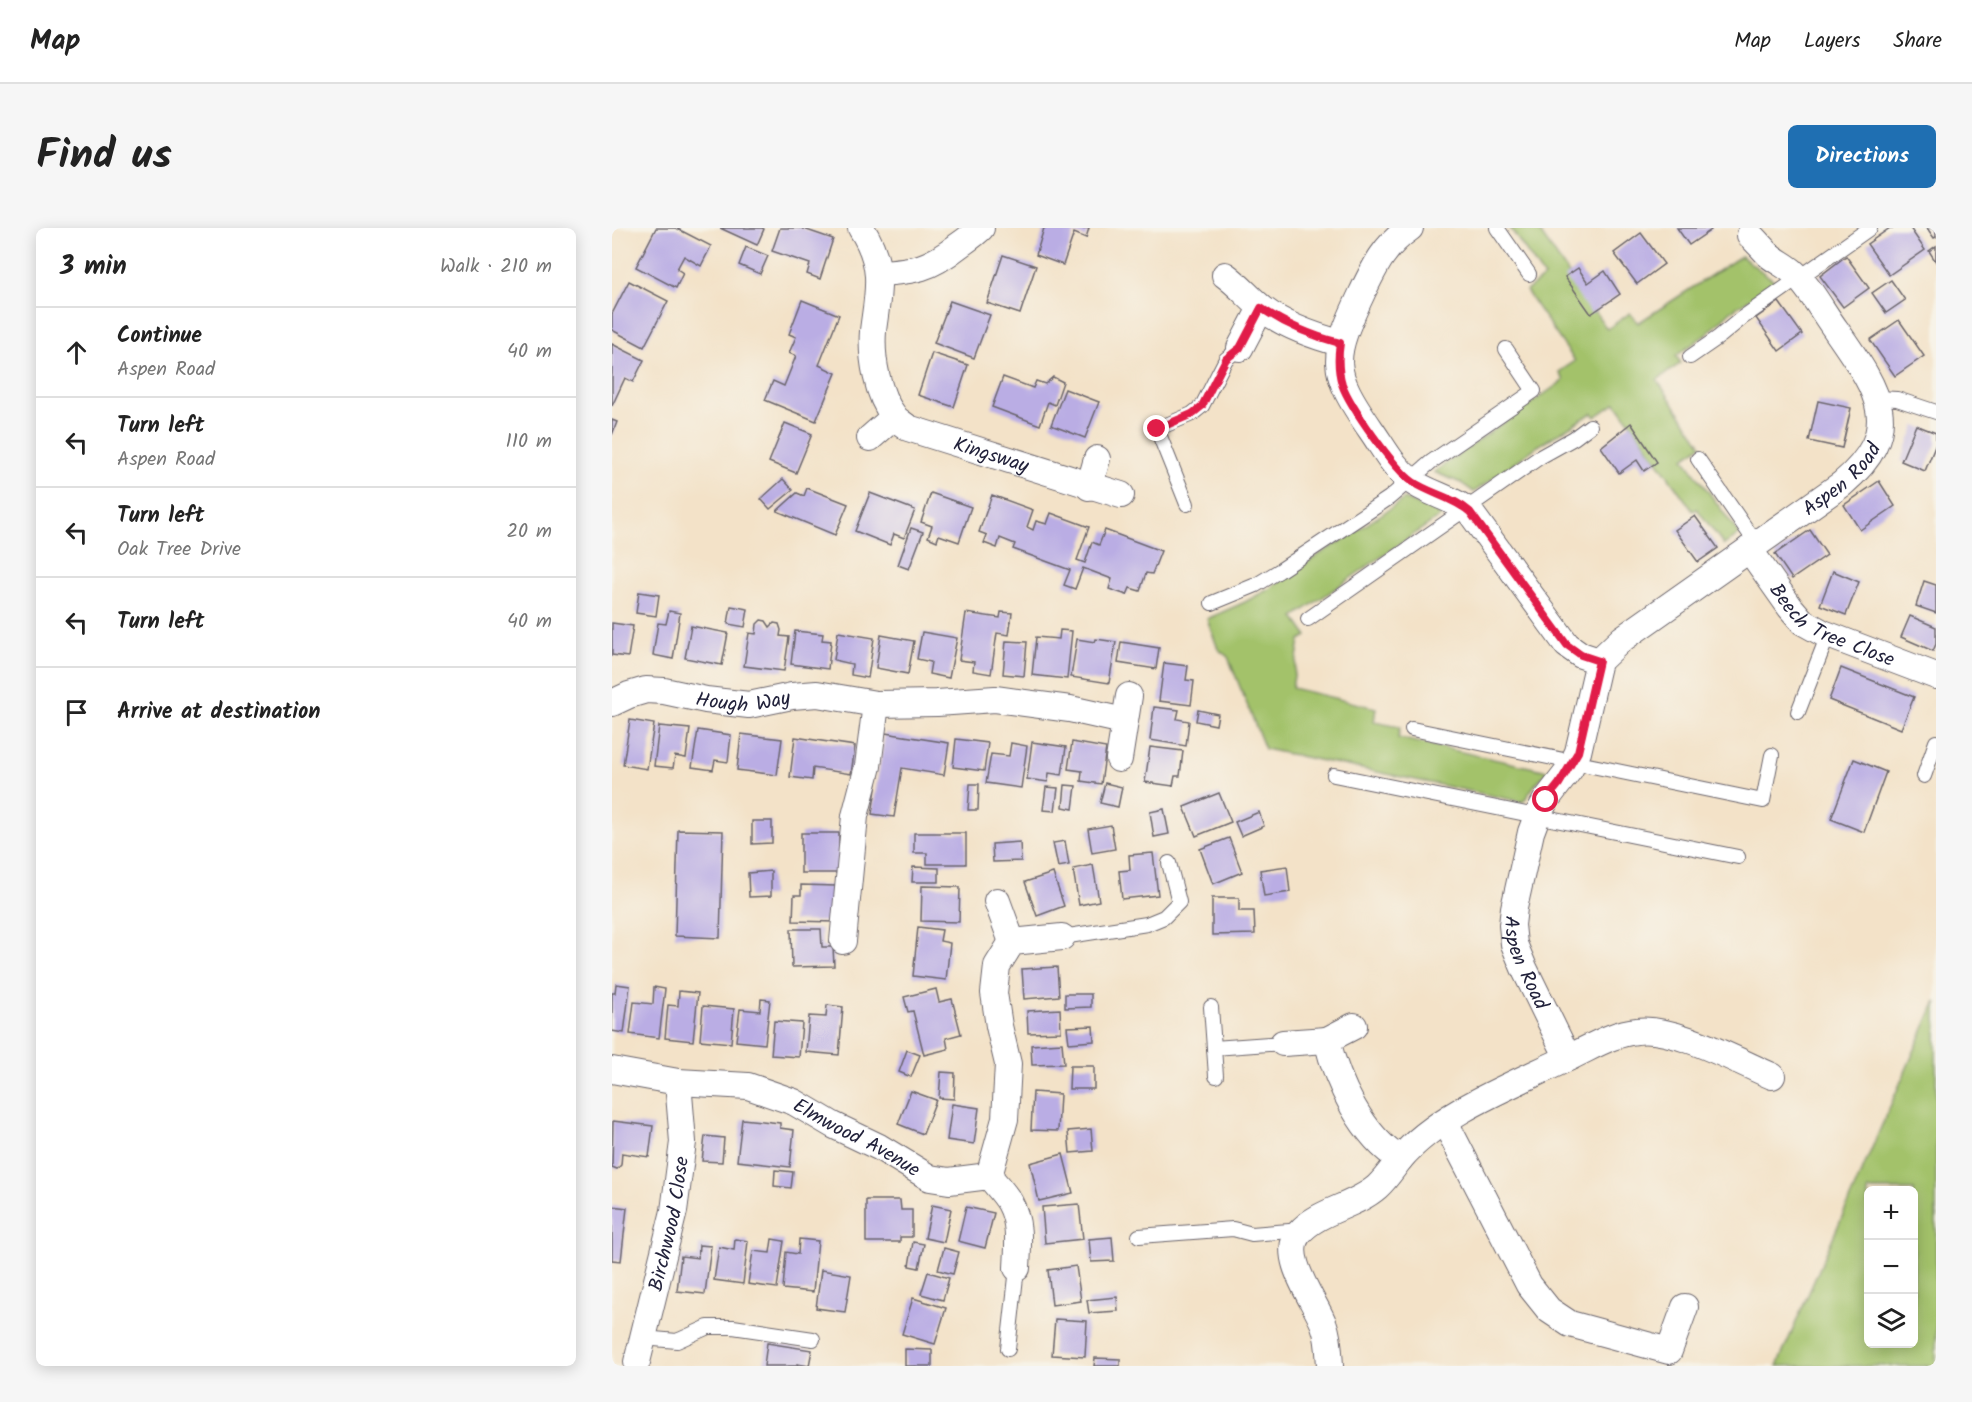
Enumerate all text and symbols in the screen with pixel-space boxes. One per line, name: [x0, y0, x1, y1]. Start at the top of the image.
text: Map: [30, 19, 81, 64]
text: Map: [1734, 25, 1771, 58]
text: Layers: [1804, 25, 1860, 58]
text: Share: [1893, 25, 1942, 58]
text: Find us: [36, 123, 172, 190]
button: Directions: [1788, 125, 1936, 188]
text: 3 min: [60, 246, 127, 288]
text: Walk · 210 m: [440, 251, 552, 283]
text: Continue: [117, 319, 202, 354]
icon: ahead: [60, 336, 93, 369]
text: 40 m: [507, 336, 552, 368]
text: Aspen Road: [117, 354, 215, 386]
text: Turn left: [117, 409, 204, 444]
route end: [1143, 415, 1169, 441]
icon: left: [60, 426, 93, 459]
text: 110 m: [506, 426, 552, 458]
street label: Kingsway: [949, 429, 1033, 483]
street label: Aspen Road: [1796, 437, 1891, 525]
text: Aspen Road: [117, 444, 215, 476]
text: Turn left: [117, 499, 204, 534]
icon: left: [60, 516, 93, 549]
text: 20 m: [506, 516, 552, 548]
text: Oak Tree Drive: [117, 534, 241, 566]
street label: Beech Tree Close: [1760, 577, 1899, 677]
text: Turn left: [117, 605, 204, 640]
icon: left: [60, 606, 93, 639]
text: 40 m: [507, 606, 552, 638]
street label: Hough Way: [693, 683, 794, 723]
text: Arrive at destination: [117, 695, 320, 730]
icon: arrive: [60, 696, 93, 729]
route start: [1532, 786, 1558, 812]
street label: Aspen Road: [1494, 914, 1556, 1016]
street label: Elmwood Avenue: [786, 1091, 926, 1186]
street label: Birchwood Close: [641, 1155, 699, 1295]
map controls: [1864, 1186, 1918, 1348]
button: +: [1864, 1186, 1918, 1240]
button: −: [1864, 1240, 1918, 1294]
button: layers: [1864, 1294, 1918, 1348]

